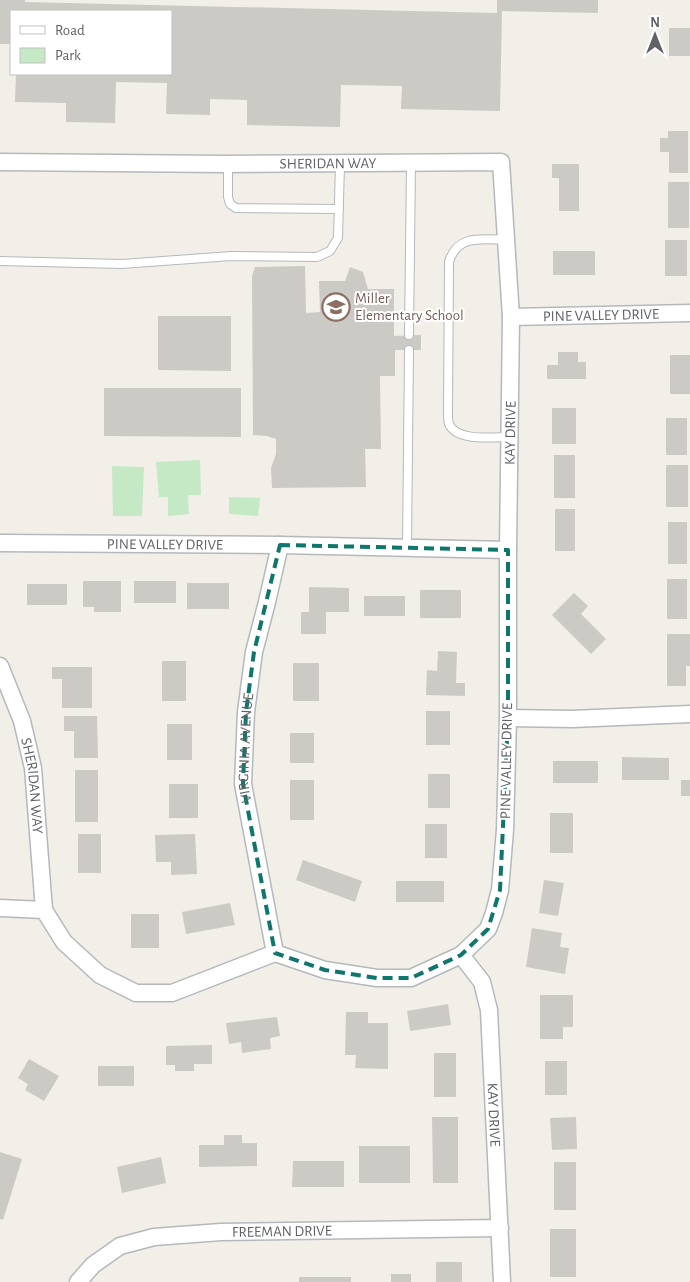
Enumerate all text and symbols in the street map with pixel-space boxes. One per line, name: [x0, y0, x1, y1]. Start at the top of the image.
legend: [10, 10, 172, 75]
north arrow: [630, 10, 680, 60]
text: N: [650, 16, 660, 30]
text: Road: [55, 23, 85, 38]
text: Park: [55, 48, 81, 63]
street label: SHERIDAN WAY: [280, 156, 377, 172]
place label: Miller Elementary School: [355, 291, 464, 323]
school or university icon: Miller Elementary School: [321, 292, 351, 322]
street label: PINE VALLEY DRIVE: [543, 307, 659, 324]
street label: KAY DRIVE: [502, 401, 519, 465]
street label: PINE VALLEY DRIVE: [107, 537, 223, 553]
street label: VIRGINIA AVENUE: [236, 692, 256, 804]
street label: PINE VALLEY DRIVE: [498, 703, 515, 819]
street label: SHERIDAN WAY: [18, 736, 45, 834]
street label: KAY DRIVE: [484, 1082, 503, 1147]
street label: FREEMAN DRIVE: [232, 1223, 332, 1240]

